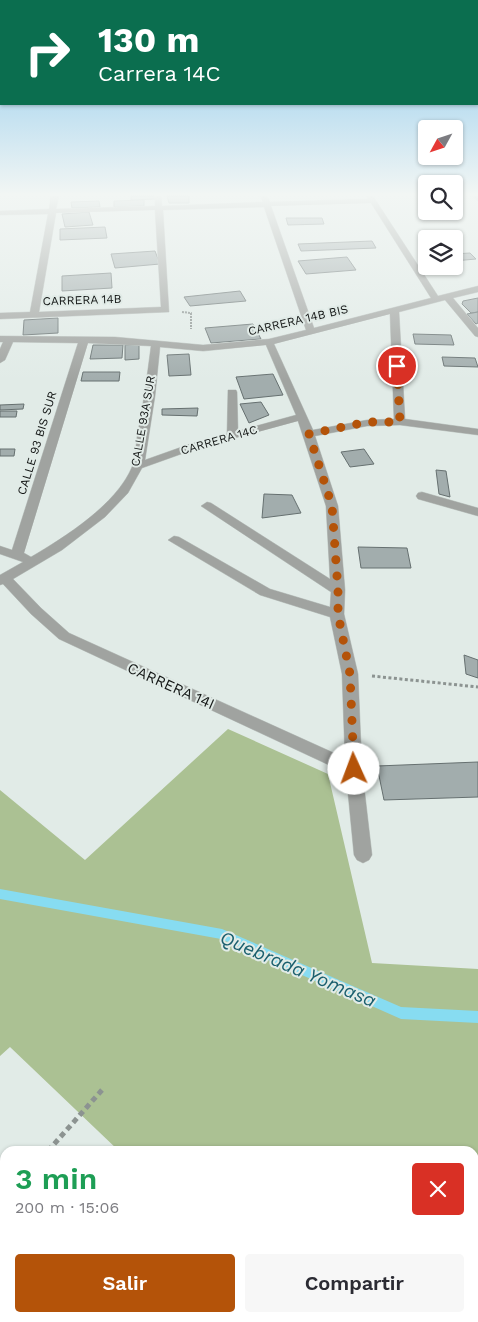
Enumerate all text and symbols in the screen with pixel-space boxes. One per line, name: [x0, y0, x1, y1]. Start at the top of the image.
text: 130 m: [98, 19, 199, 61]
icon: right: [15, 20, 80, 85]
text: Carrera 14C: [98, 61, 221, 86]
north arrow: [418, 120, 462, 165]
map controls: [418, 120, 463, 275]
button: search: [418, 175, 463, 220]
button: layers: [418, 230, 463, 275]
street label: CARRERA 14B: [42, 292, 122, 308]
street label: CARRERA 14B BIS: [247, 302, 349, 338]
pin: [376, 345, 418, 387]
icon: arrive: [383, 352, 411, 380]
street label: CALLE 93A SUR: [128, 374, 158, 468]
street label: CALLE 93 BIS SUR: [15, 389, 59, 497]
street label: CARRERA 14C: [179, 422, 259, 458]
street label: CARRERA 14I: [125, 659, 217, 713]
position arrow: [327, 742, 379, 794]
water label: Quebrada Yomasa: [216, 926, 380, 1012]
text: 3 min: [15, 1161, 97, 1196]
button: close: [412, 1163, 464, 1215]
text: 200 m · 15:06: [15, 1198, 119, 1217]
button: Salir: [15, 1254, 235, 1312]
button: Compartir: [245, 1254, 464, 1312]

